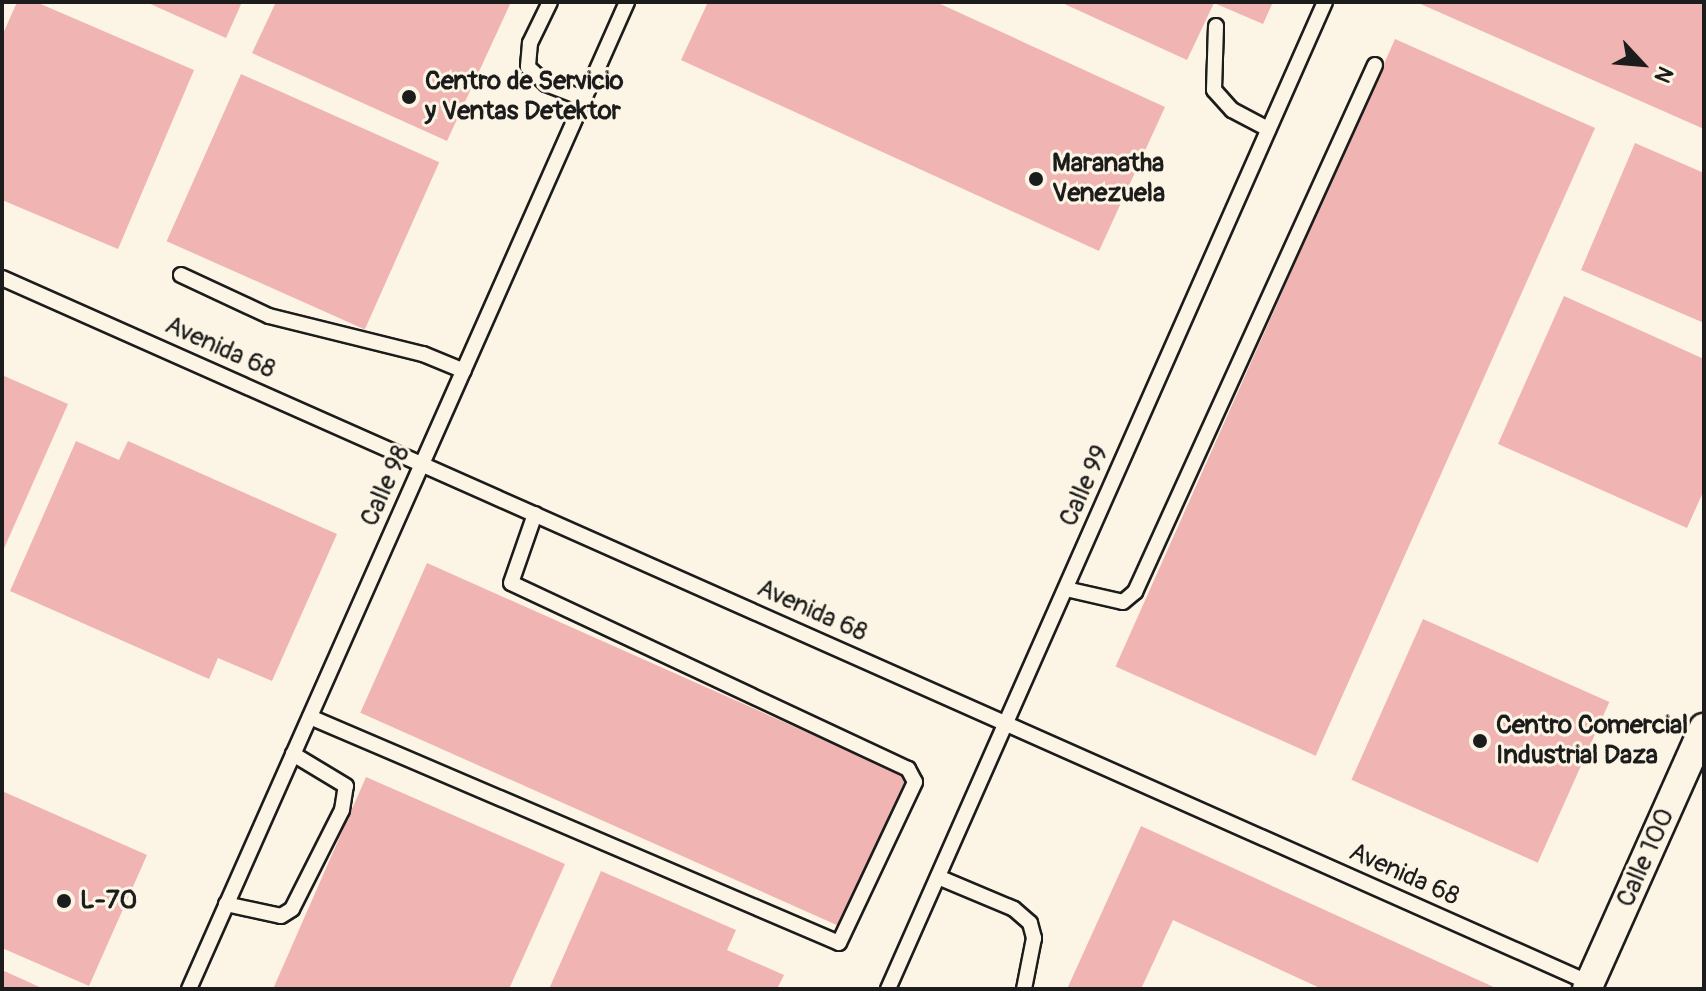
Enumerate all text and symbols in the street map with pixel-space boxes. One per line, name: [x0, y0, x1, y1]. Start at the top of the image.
north arrow: [1602, 24, 1682, 104]
text: N: [1648, 62, 1679, 87]
place label: Centro de Servicio y Ventas Detektor: [425, 66, 623, 128]
marker: Centro de Servicio y Ventas Detektor: [400, 88, 418, 106]
place label: Maranatha Venezuela: [1052, 148, 1165, 210]
marker: Maranatha Venezuela: [1027, 170, 1045, 188]
street label: Avenida 68: [160, 310, 280, 386]
street label: Calle 99: [1053, 440, 1117, 532]
street label: Calle 98: [354, 441, 418, 531]
street label: Avenida 68: [752, 573, 872, 649]
place label: Centro Comercial Industrial Daza: [1496, 710, 1688, 772]
marker: Centro Comercial Industrial Daza: [1471, 732, 1489, 750]
street label: Calle 100: [1610, 804, 1682, 912]
street label: Avenida 68: [1344, 837, 1464, 913]
place label: L-70: [80, 885, 137, 917]
marker: L-70: [55, 892, 73, 910]

